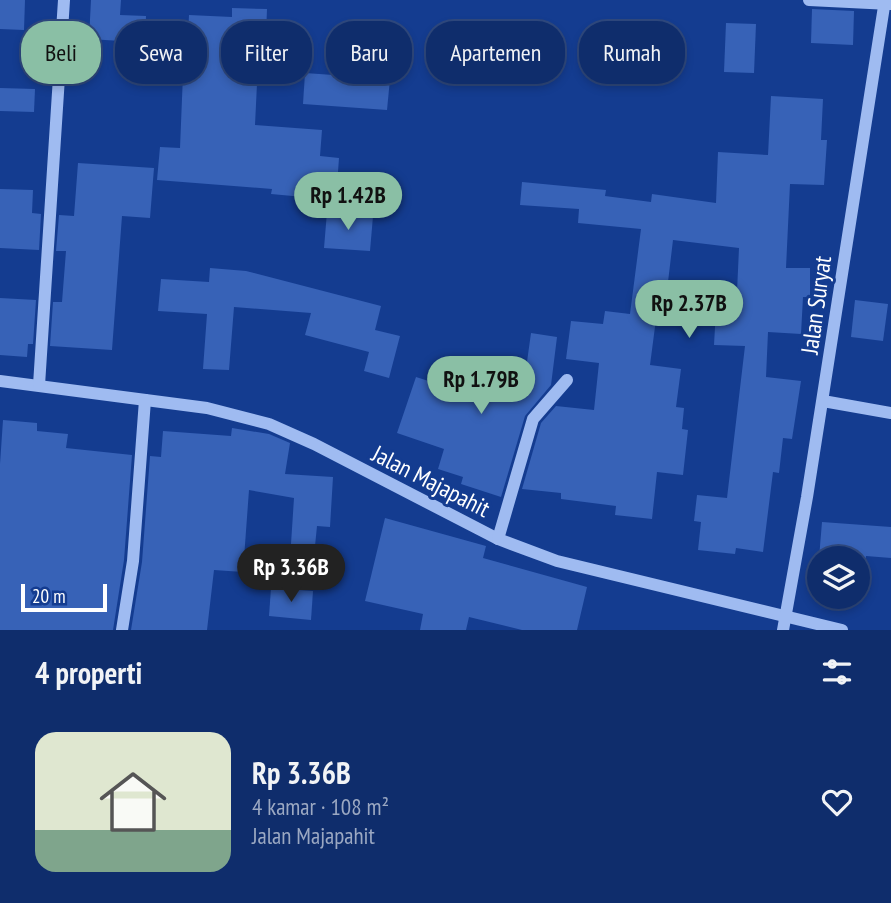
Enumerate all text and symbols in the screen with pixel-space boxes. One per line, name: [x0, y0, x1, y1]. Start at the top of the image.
chip: Beli: [21, 21, 101, 84]
chip: Sewa: [115, 21, 207, 84]
chip: Filter: [221, 21, 312, 84]
chip: Baru: [326, 21, 412, 84]
chip: Apartemen: [426, 21, 565, 84]
chip: Rumah: [579, 21, 685, 84]
pin: Rp 1.42B: [276, 173, 420, 232]
text: Rp 1.42B: [310, 180, 386, 209]
street label: Jalan Suryat: [794, 254, 838, 357]
pin: Rp 2.37B: [617, 280, 761, 340]
text: Rp 2.37B: [651, 288, 727, 317]
pin: Rp 1.79B: [409, 356, 553, 416]
text: Rp 1.79B: [443, 364, 519, 393]
street label: Jalan Majapahit: [366, 438, 496, 524]
pin: Rp 3.36B: [219, 544, 363, 604]
map controls: [807, 546, 870, 609]
button: layers: [807, 546, 870, 609]
text: Rp 3.36B: [253, 552, 329, 581]
scale bar: [21, 581, 107, 613]
text: 20 m: [32, 584, 66, 608]
text: 4 properti: [35, 653, 142, 692]
icon: filters: [818, 653, 856, 691]
text: Rp 3.36B: [252, 753, 351, 792]
icon: home: [91, 760, 175, 844]
icon: heart: [818, 783, 856, 821]
text: 4 kamar · 108 m²: [252, 792, 389, 821]
text: Jalan Majapahit: [252, 821, 375, 850]

